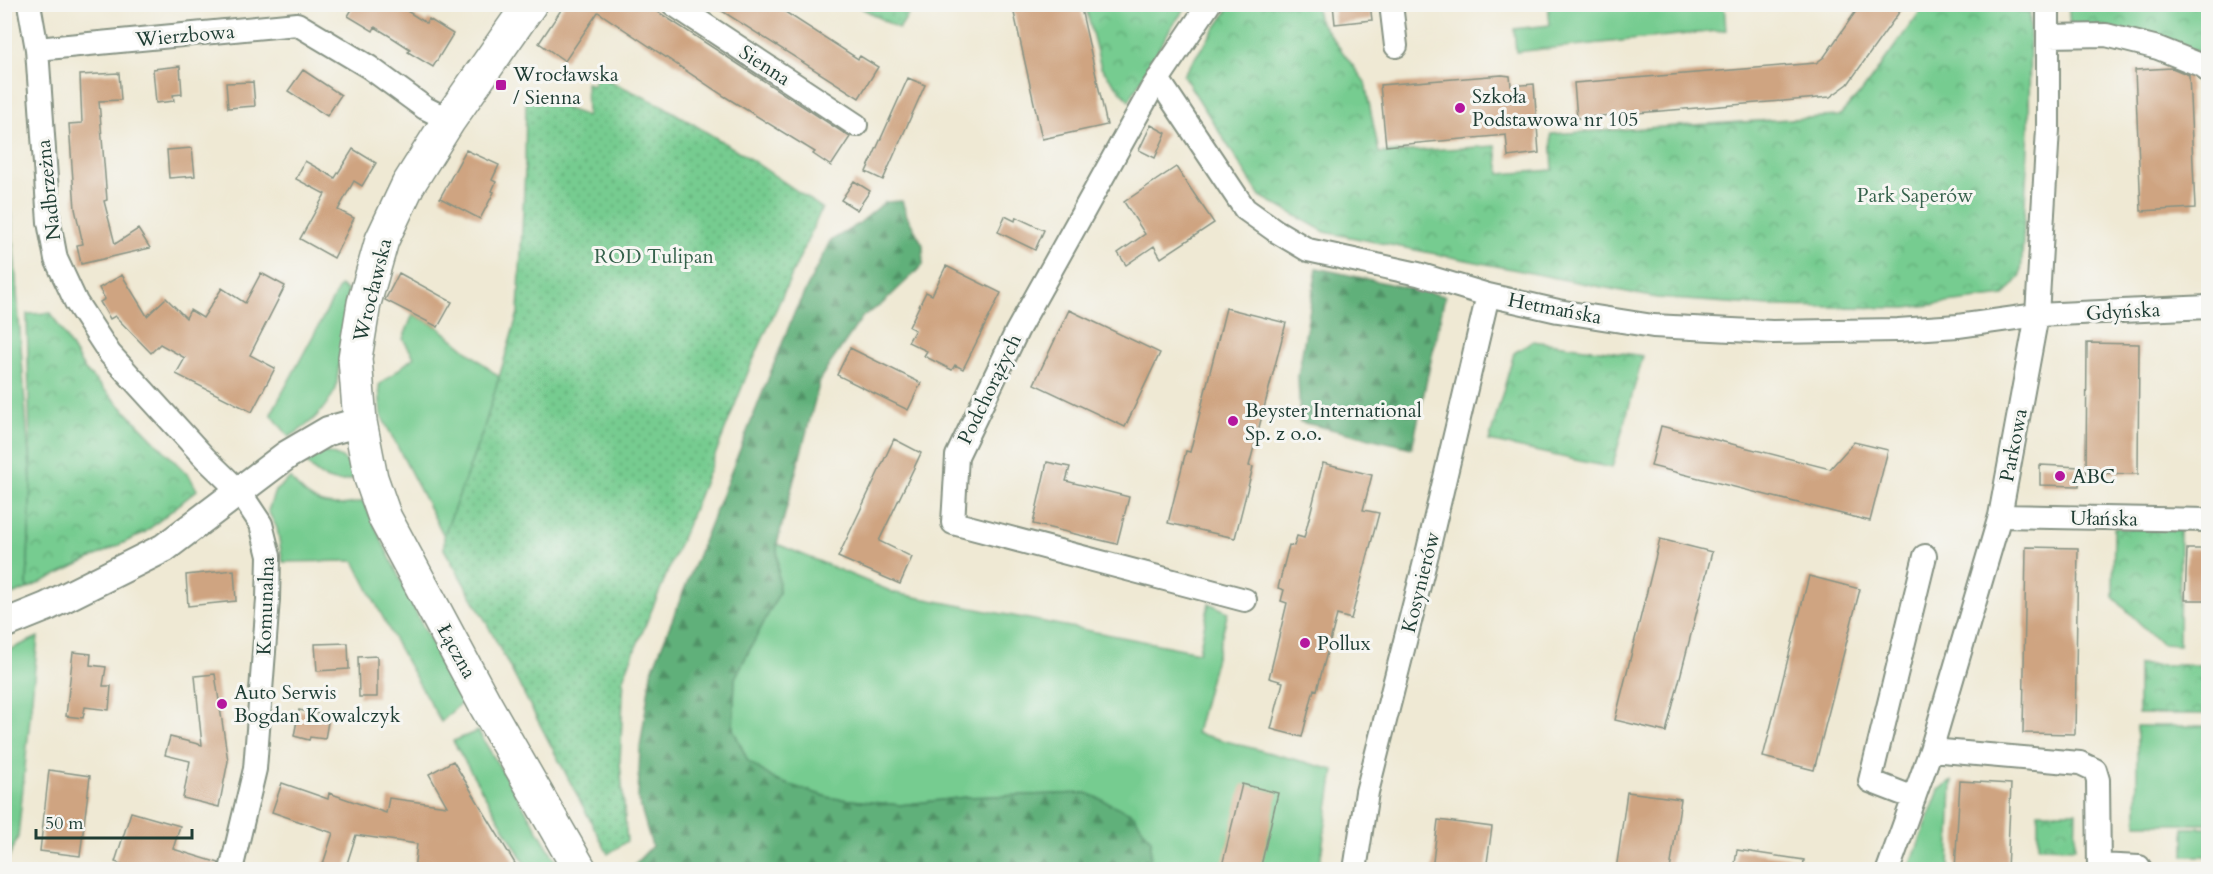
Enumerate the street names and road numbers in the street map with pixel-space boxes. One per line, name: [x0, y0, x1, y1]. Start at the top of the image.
street label: Wierzbowa: [133, 18, 236, 53]
street label: Sienna: [734, 39, 796, 92]
street label: Nadbrzeżna: [30, 138, 67, 242]
street label: Wrocławska: [346, 235, 398, 346]
street label: Hetmańska: [1506, 286, 1605, 331]
street label: Gdyńska: [2085, 296, 2161, 327]
street label: Podchorążych: [951, 330, 1028, 449]
street label: Parkowa: [1993, 406, 2034, 484]
street label: Ułańska: [2070, 504, 2139, 533]
street label: Kosynierów: [1395, 529, 1446, 635]
street label: Komunalna: [250, 556, 281, 656]
street label: Łączna: [431, 619, 483, 684]

